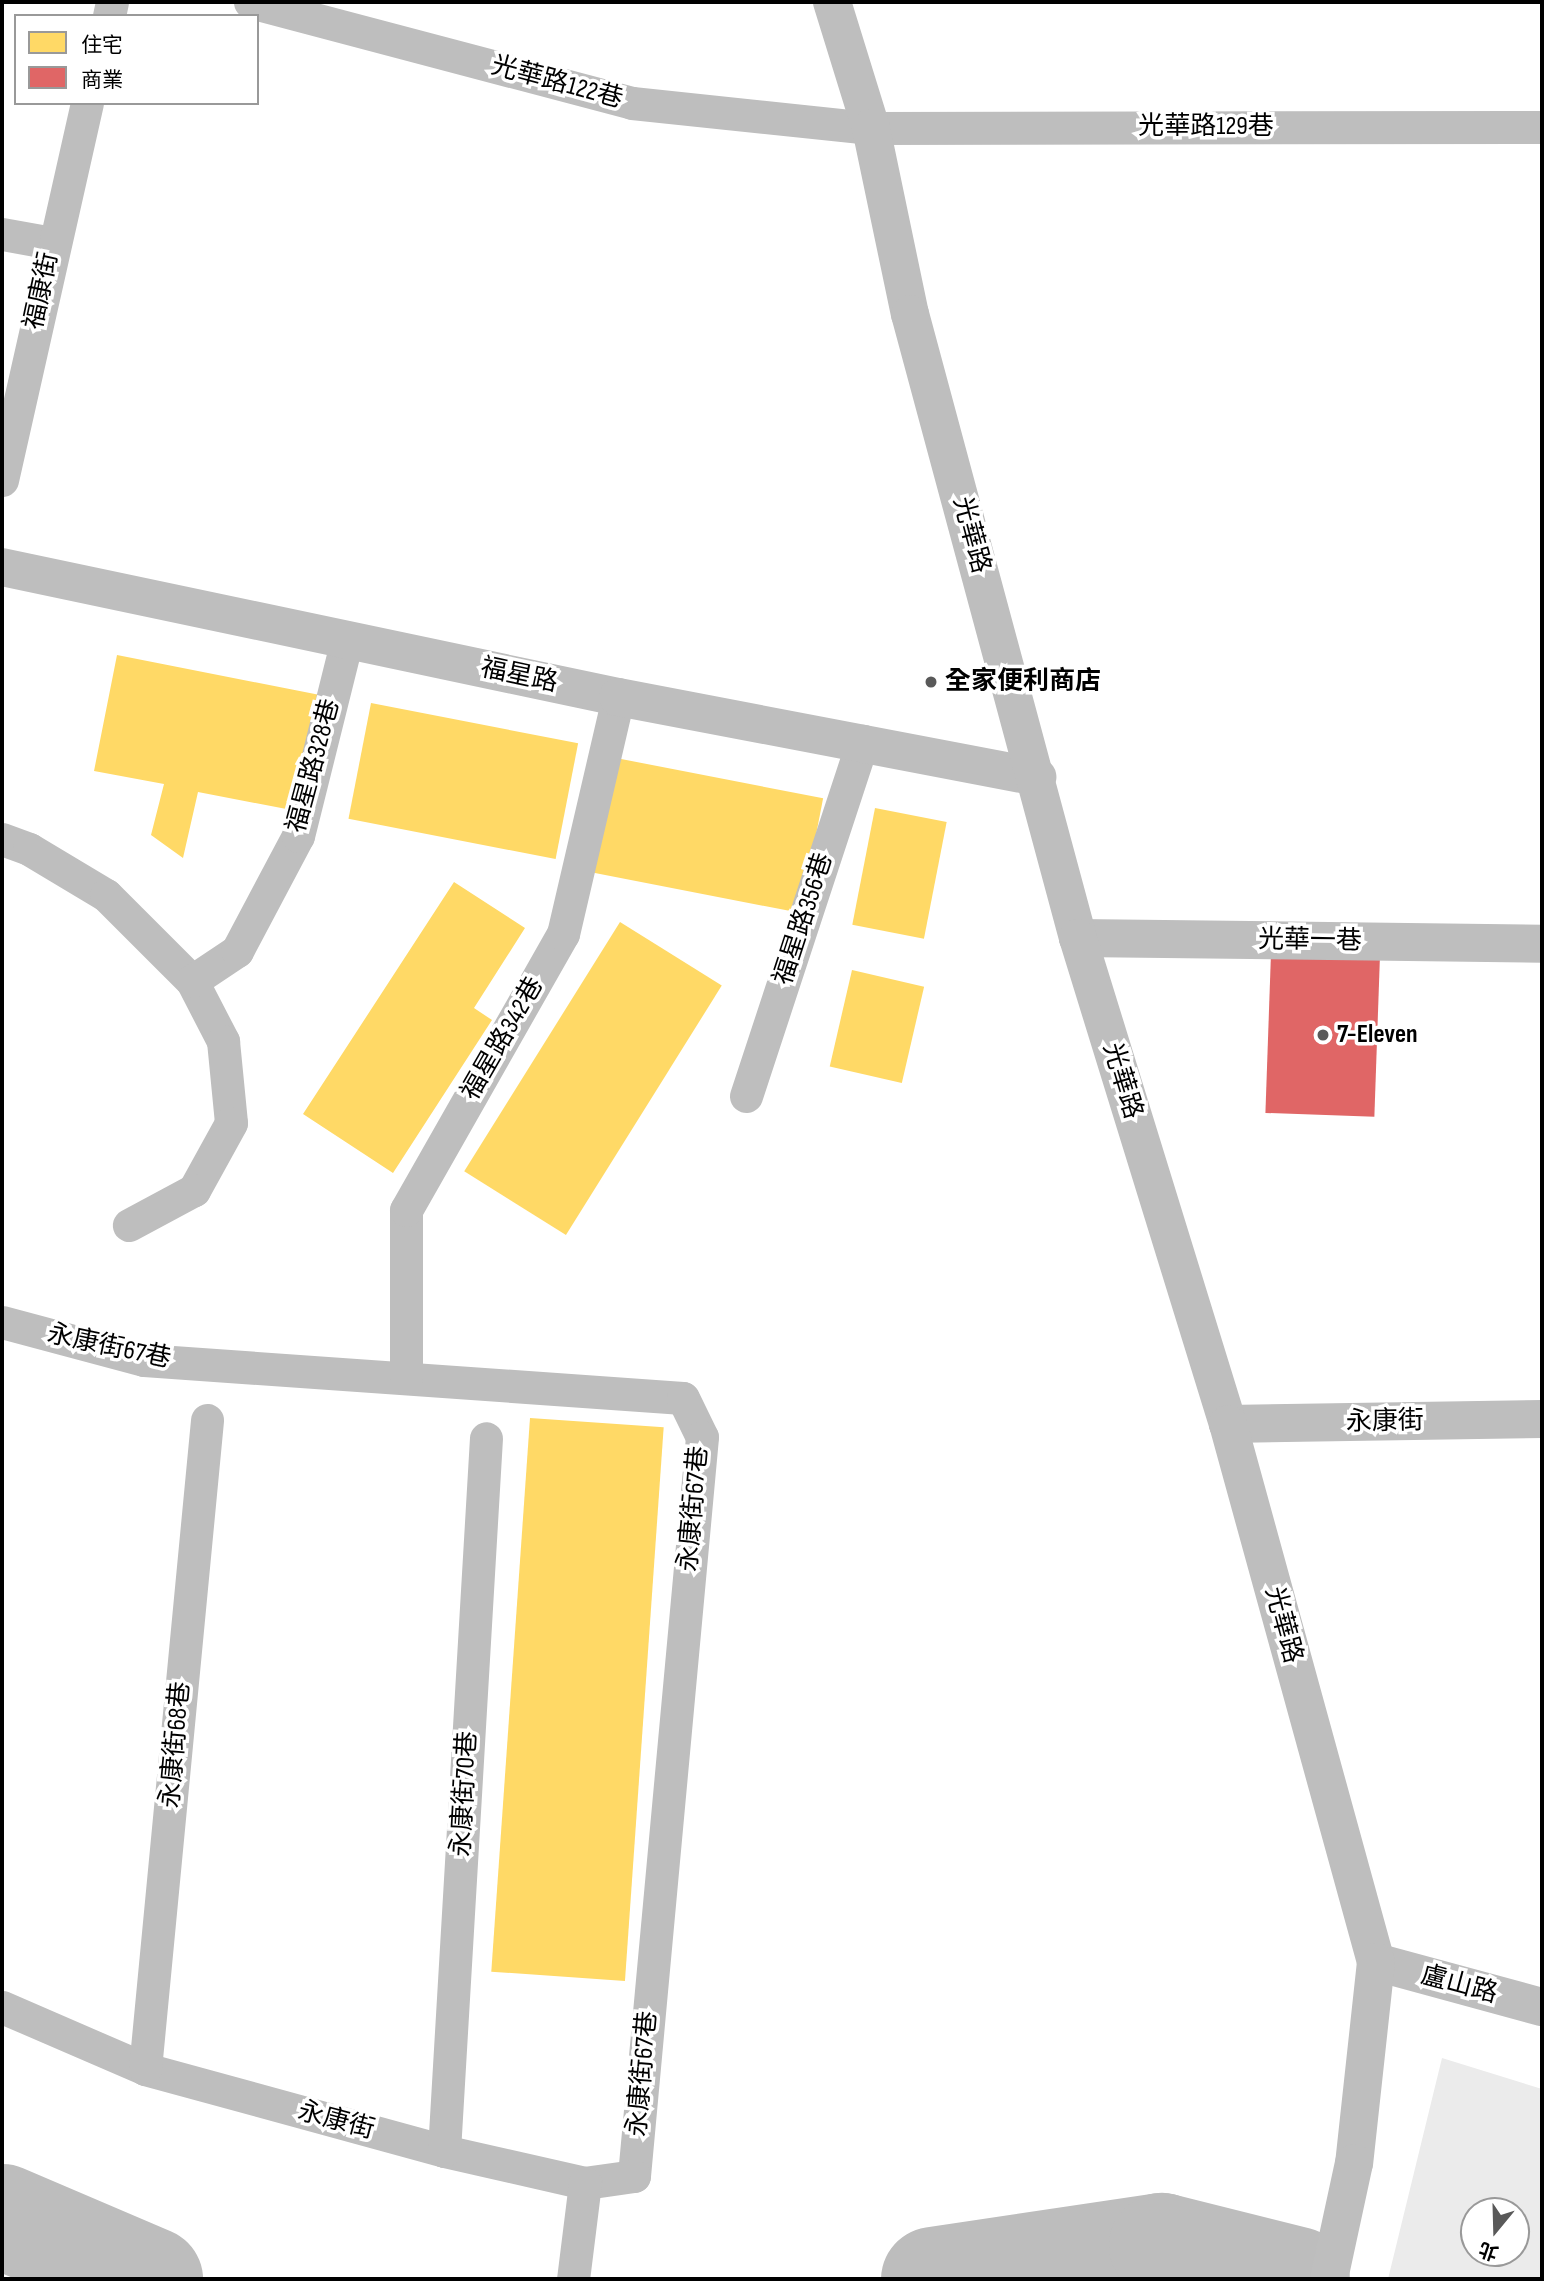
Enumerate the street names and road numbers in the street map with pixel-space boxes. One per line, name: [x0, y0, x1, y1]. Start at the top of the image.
street label: 光華路122巷: [488, 50, 626, 116]
street label: 光華路129巷: [1138, 111, 1274, 143]
street label: 福康街: [19, 250, 65, 332]
street label: 光華路: [946, 493, 996, 577]
street label: 福星路: [478, 653, 560, 699]
street label: 福星路328巷: [281, 696, 347, 836]
street label: 福星路356巷: [768, 849, 840, 989]
street label: 光華一巷: [1258, 924, 1362, 958]
street label: 福星路342巷: [455, 972, 551, 1106]
street label: 光華路: [1096, 1039, 1148, 1123]
street label: 永康街67巷: [44, 1319, 174, 1375]
street label: 永康街: [1346, 1406, 1424, 1438]
street label: 永康街67巷: [673, 1445, 715, 1573]
street label: 光華路: [1258, 1583, 1308, 1667]
street label: 永康街68巷: [155, 1680, 197, 1810]
street label: 永康街70巷: [446, 1730, 484, 1858]
street label: 盧山路: [1417, 1960, 1501, 2010]
street label: 永康街67巷: [622, 2010, 664, 2138]
street label: 永康街: [294, 2096, 378, 2146]

